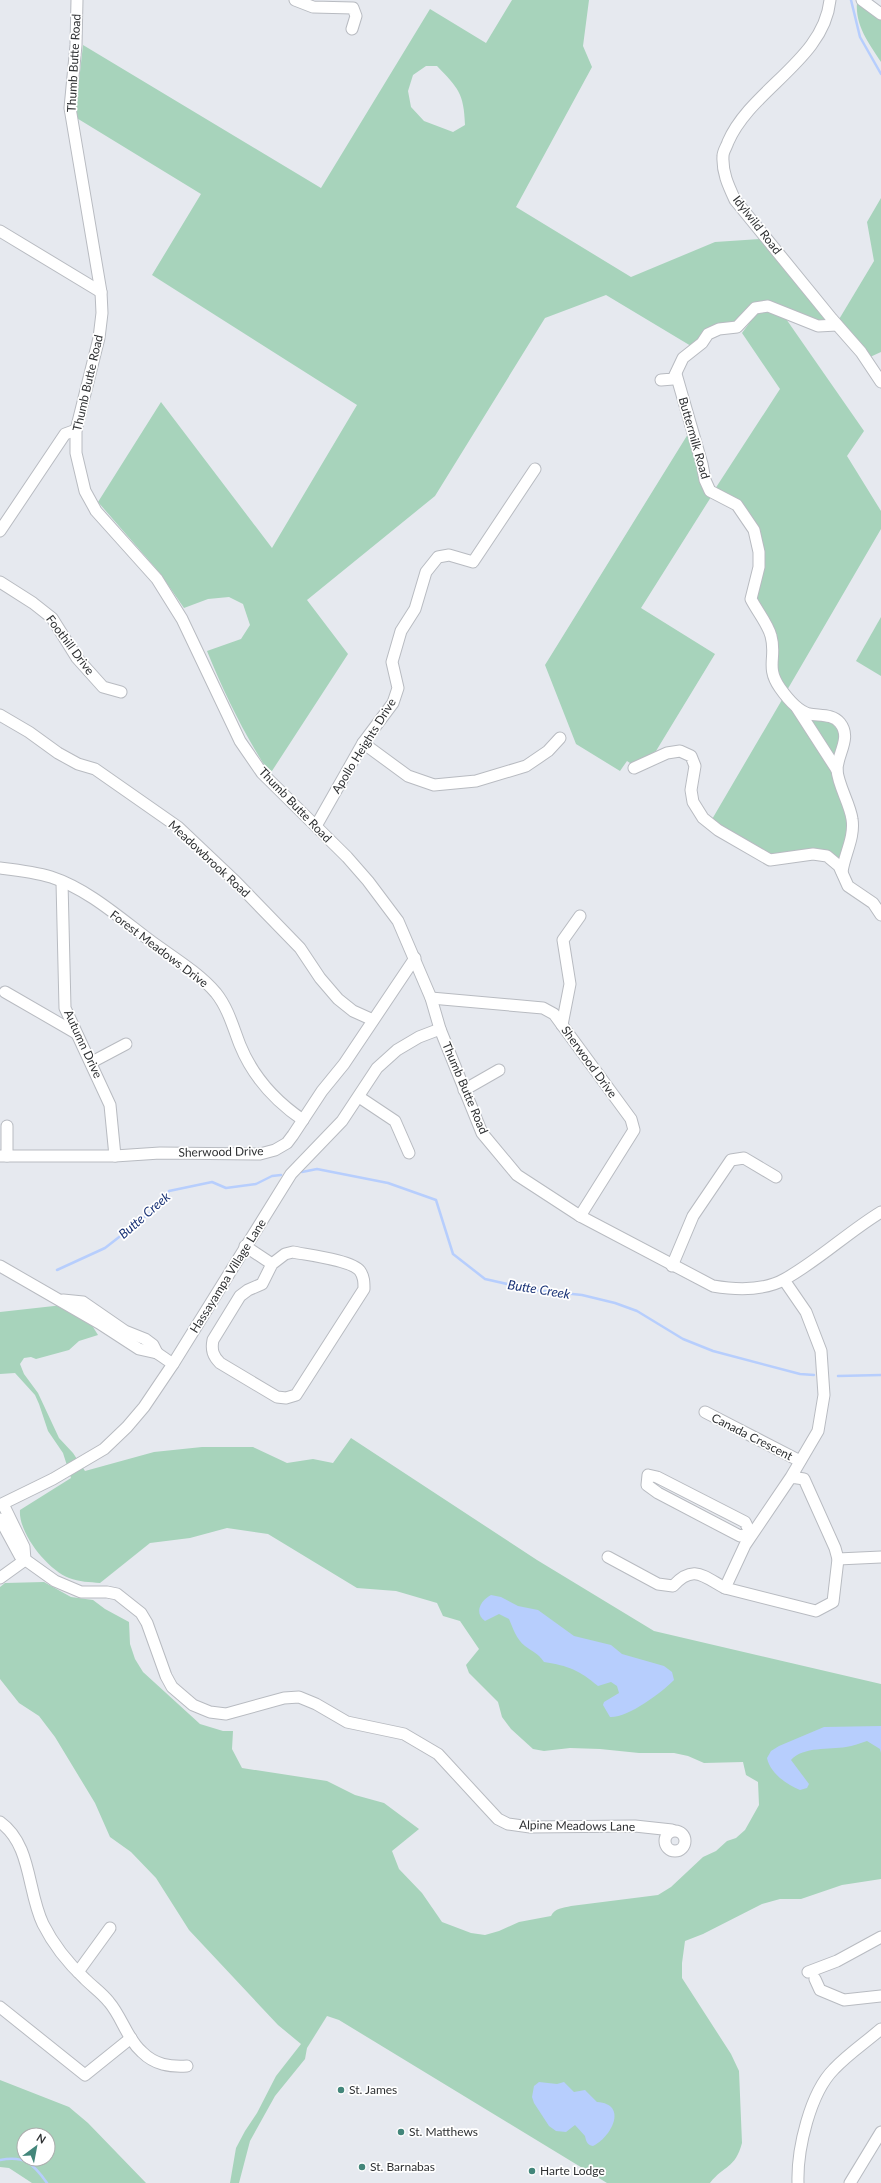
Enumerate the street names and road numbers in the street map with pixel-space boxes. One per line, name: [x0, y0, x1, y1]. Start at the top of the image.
street label: Thumb Butte Road: [63, 13, 84, 113]
street label: Idylwild Road: [730, 192, 785, 257]
street label: Thumb Butte Road: [69, 333, 106, 433]
street label: Buttermilk Road: [676, 395, 713, 481]
street label: Foothill Drive: [43, 612, 98, 678]
street label: Apollo Heights Drive: [328, 695, 399, 796]
street label: Thumb Butte Road: [256, 764, 335, 845]
street label: Meadowbrook Road: [165, 817, 253, 900]
street label: Forest Meadows Drive: [107, 907, 211, 990]
street label: Autumn Drive: [61, 1007, 106, 1080]
street label: Sherwood Drive: [558, 1023, 621, 1101]
street label: Thumb Butte Road: [439, 1040, 492, 1136]
street label: Sherwood Drive: [178, 1143, 264, 1160]
street label: Hassayampa Village Lane: [186, 1216, 269, 1336]
street label: Canada Crescent: [709, 1410, 796, 1464]
street label: Alpine Meadows Lane: [519, 1817, 635, 1834]

